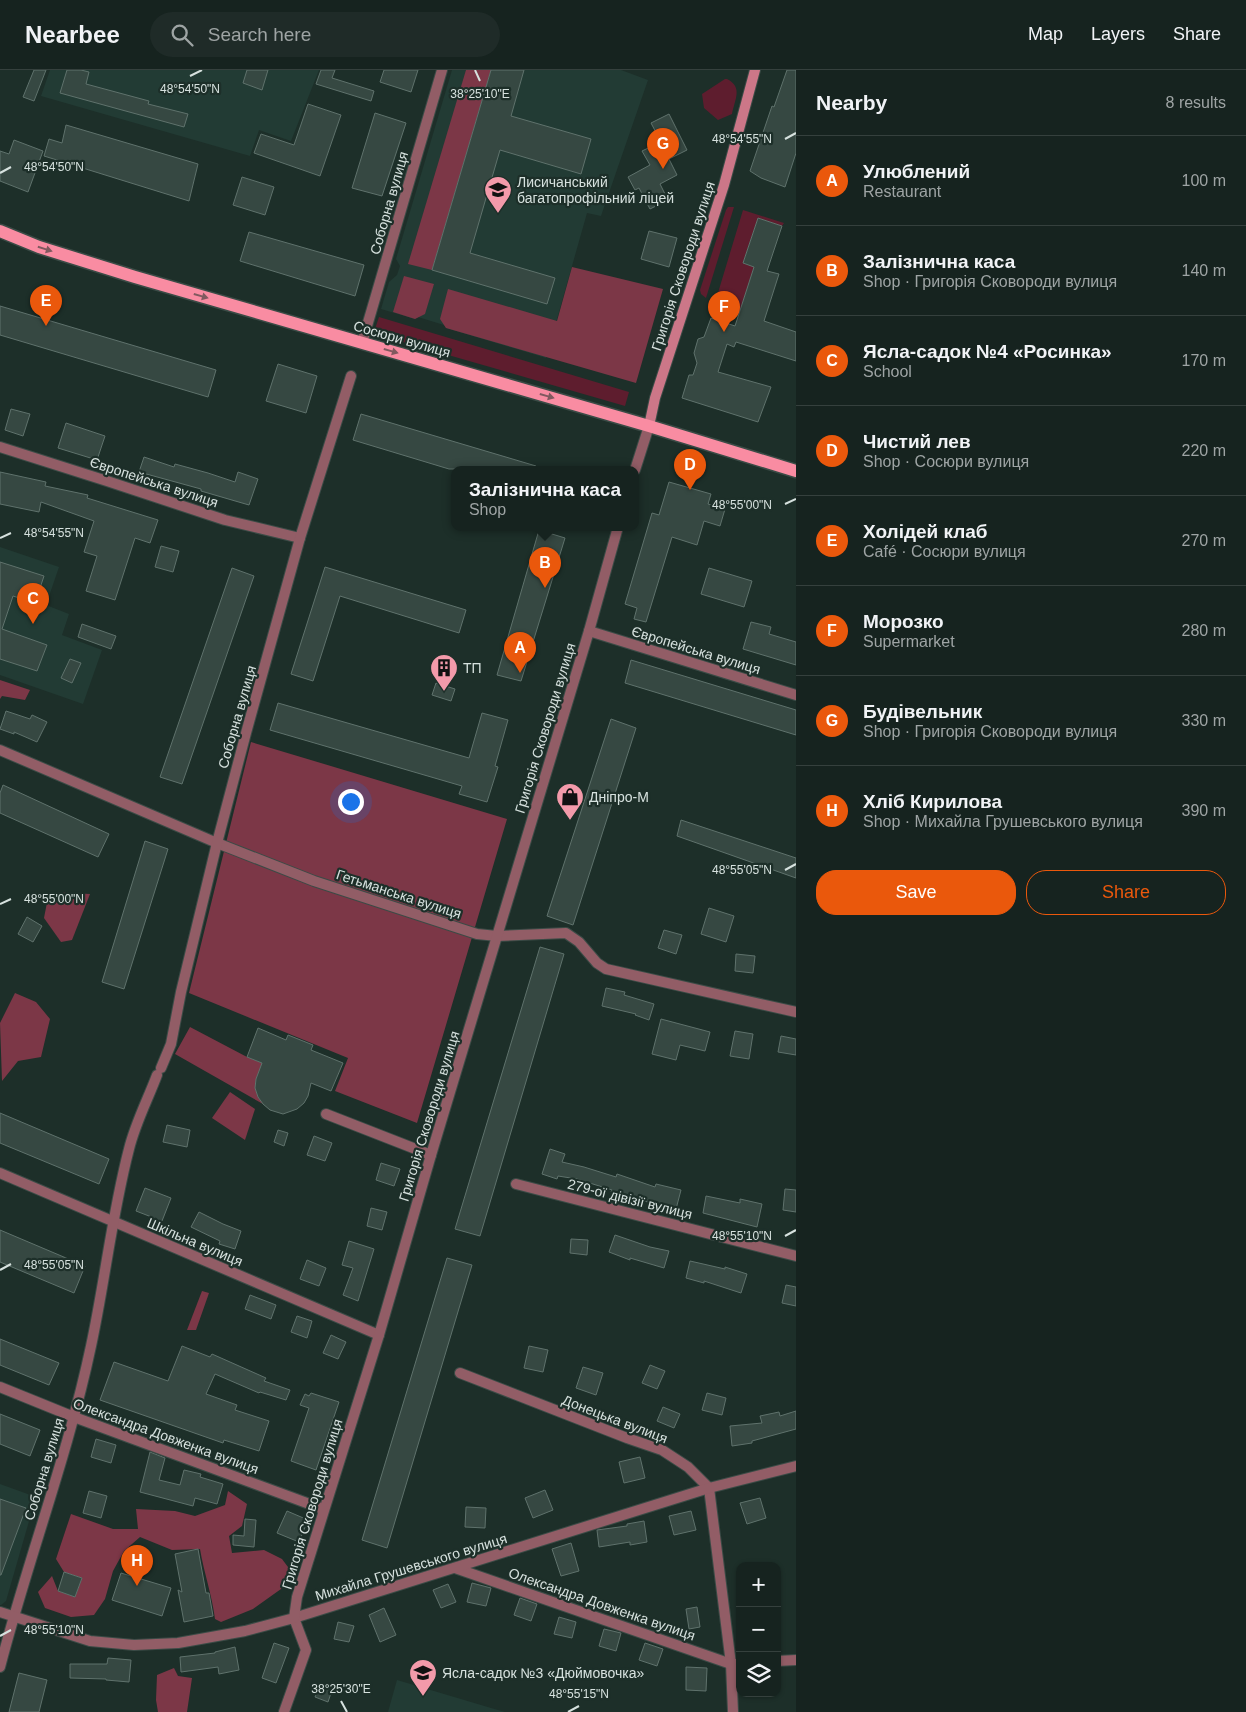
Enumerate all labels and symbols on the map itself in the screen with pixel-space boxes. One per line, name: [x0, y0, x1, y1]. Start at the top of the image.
text: 48°54'50"N: [160, 82, 220, 96]
text: 38°25'10"E: [450, 87, 510, 101]
pin: G: [647, 128, 679, 169]
text: 48°54'55"N: [712, 132, 772, 146]
street label: Соборна вулиця: [367, 150, 411, 256]
text: 48°54'50"N: [24, 160, 84, 174]
place label: Лисичанський багатопрофільний ліцей: [517, 174, 674, 206]
school or university icon: Лисичанський багатопрофільний ліцей: [483, 175, 513, 214]
street label: Григорія Сковороди вулиця: [648, 179, 718, 353]
one-way arrow: [38, 246, 53, 254]
pin: E: [30, 285, 62, 326]
pin: F: [708, 291, 740, 332]
one-way arrow: [194, 292, 209, 300]
street label: Сосюри вулиця: [352, 317, 452, 361]
one-way arrow: [383, 347, 398, 355]
one-way arrow: [539, 393, 554, 401]
pin: D: [674, 449, 706, 490]
street label: Європейська вулиця: [88, 454, 220, 510]
text: 48°55'00"N: [712, 498, 772, 512]
text: 48°54'55"N: [24, 526, 84, 540]
pin: B: [529, 547, 561, 588]
pin: C: [17, 583, 49, 624]
street label: Європейська вулиця: [630, 623, 762, 677]
pin: A: [504, 632, 536, 673]
street label: Григорія Сковороди вулиця: [511, 641, 579, 815]
building icon: ТП: [429, 653, 459, 692]
place label: ТП: [463, 660, 482, 676]
street label: Соборна вулиця: [215, 664, 259, 770]
shop icon: Днiпро-М: [555, 782, 585, 821]
your location: [338, 789, 364, 815]
place label: Днiпро-М: [589, 789, 649, 805]
text: 48°55'05"N: [712, 863, 772, 877]
street label: Гетьманська вулиця: [334, 866, 464, 922]
text: 48°55'00"N: [24, 892, 84, 906]
street label: Григорія Сковороди вулиця: [395, 1029, 463, 1203]
street label: 279-ої дівізії вулиця: [566, 1176, 694, 1222]
street label: Шкільна вулиця: [145, 1215, 245, 1269]
text: 48°55'10"N: [712, 1229, 772, 1243]
text: 48°55'05"N: [24, 1258, 84, 1272]
street label: Донецька вулиця: [560, 1392, 670, 1446]
street label: Олександра Довженка вулиця: [71, 1395, 261, 1477]
street label: Соборна вулиця: [21, 1416, 67, 1522]
street label: Григорія Сковороди вулиця: [278, 1417, 346, 1591]
street label: Михайла Грушевського вулиця: [313, 1530, 509, 1604]
pin: H: [121, 1545, 153, 1586]
street label: Олександра Довженка вулиця: [507, 1564, 697, 1644]
text: 48°55'10"N: [24, 1623, 84, 1637]
school or university icon: Ясла-садок №3 «Дюймовочка»: [408, 1658, 438, 1697]
place label: Ясла-садок №3 «Дюймовочка»: [442, 1665, 644, 1681]
text: 38°25'30"E: [311, 1682, 371, 1696]
text: 48°55'15"N: [549, 1687, 609, 1701]

